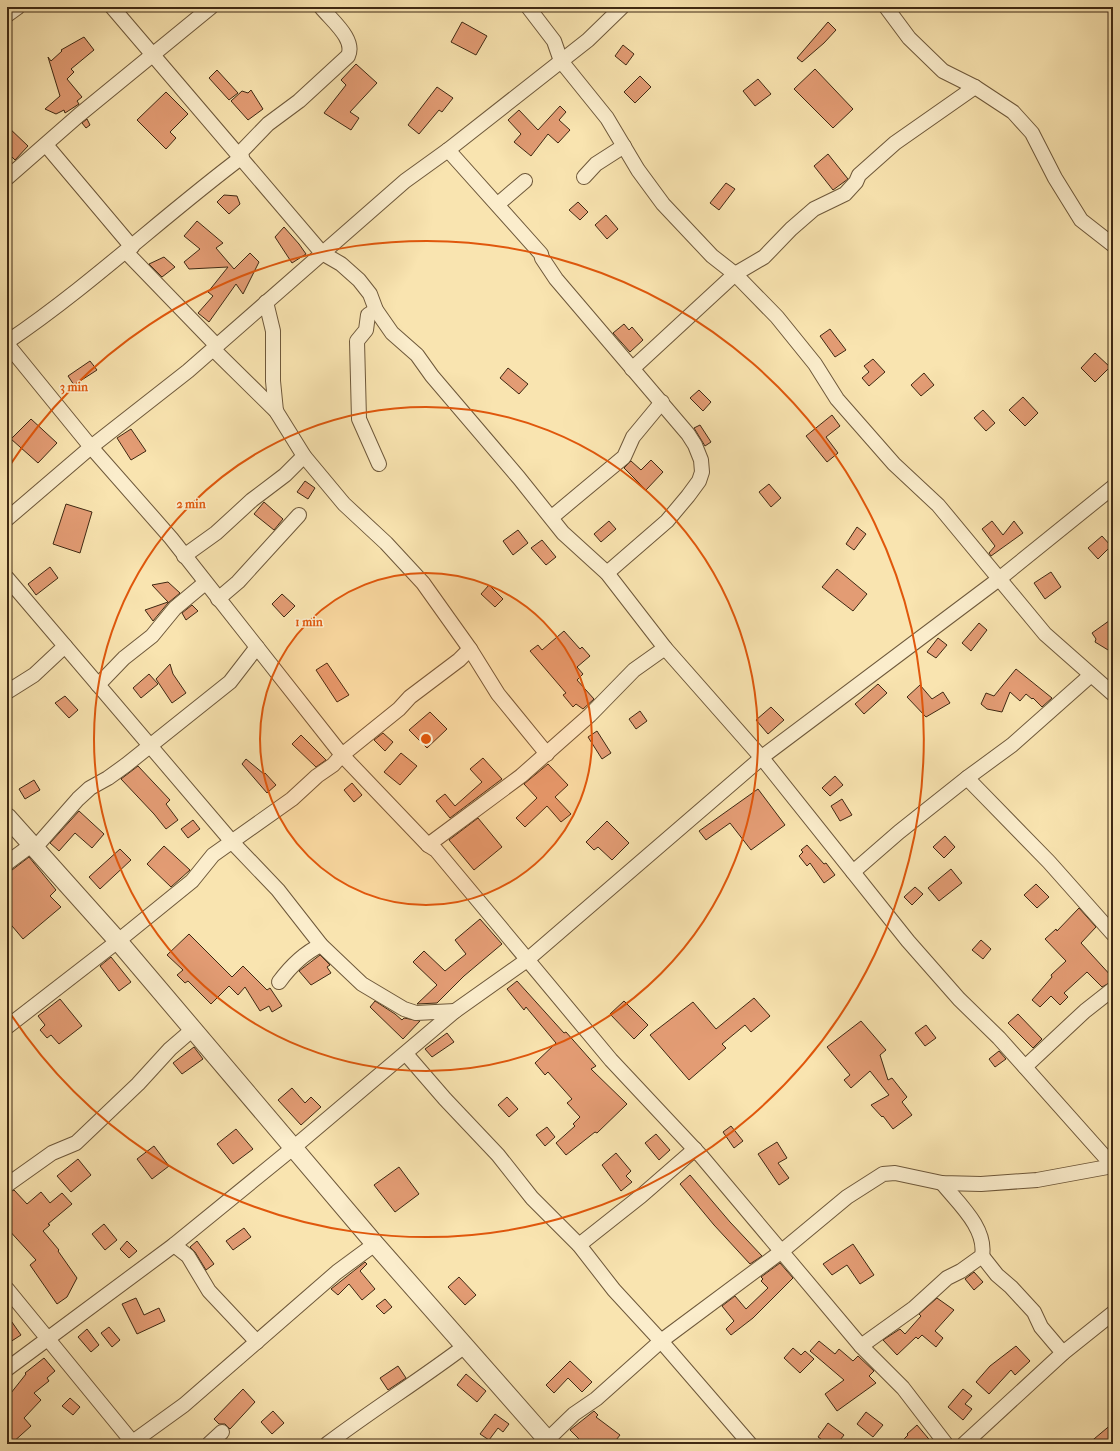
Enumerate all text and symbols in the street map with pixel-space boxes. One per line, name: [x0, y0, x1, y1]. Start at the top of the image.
text: 3 min: [60, 380, 89, 395]
text: 2 min: [176, 497, 207, 511]
text: 1 min: [295, 615, 324, 629]
centre of rings: [419, 732, 433, 746]

